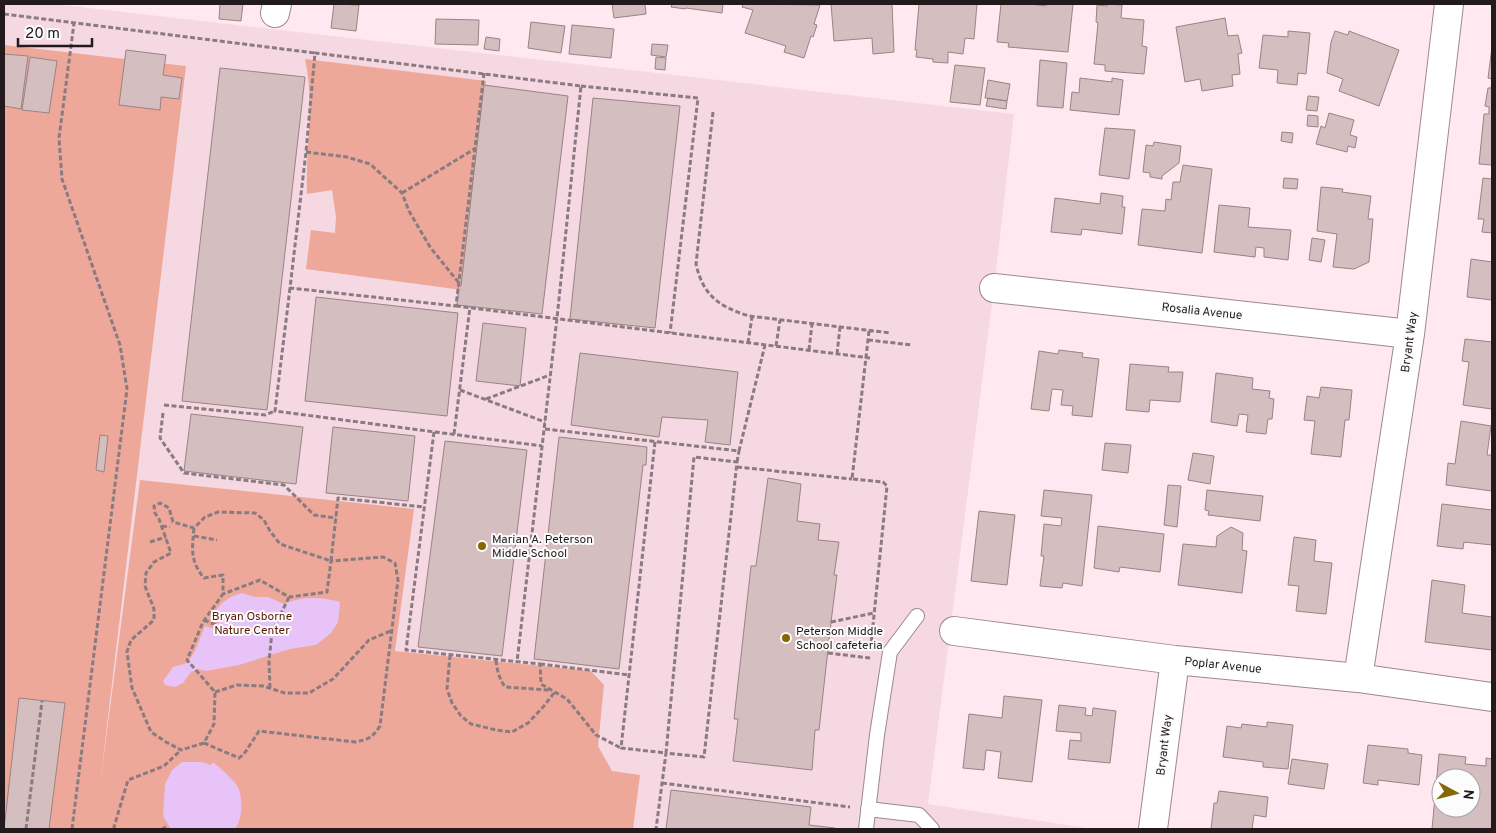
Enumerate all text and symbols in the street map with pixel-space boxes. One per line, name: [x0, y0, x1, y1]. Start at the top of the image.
scale bar: [18, 15, 91, 47]
text: 20 m: [25, 25, 60, 44]
street label: Rosalia Avenue: [1161, 300, 1243, 324]
street label: Bryant Way: [1398, 311, 1422, 374]
place label: Marian A. Peterson Middle School: [492, 532, 593, 562]
marker: Marian A. Peterson Middle School: [476, 540, 488, 552]
park label: Bryan Osborne Nature Center: [212, 609, 292, 639]
place label: Peterson Middle School cafeteria: [796, 624, 883, 654]
marker: Peterson Middle School cafeteria: [780, 632, 792, 644]
street label: Poplar Avenue: [1183, 654, 1262, 678]
street label: Bryant Way: [1153, 714, 1177, 777]
north arrow: [1431, 768, 1481, 818]
text: N: [1458, 788, 1476, 800]

